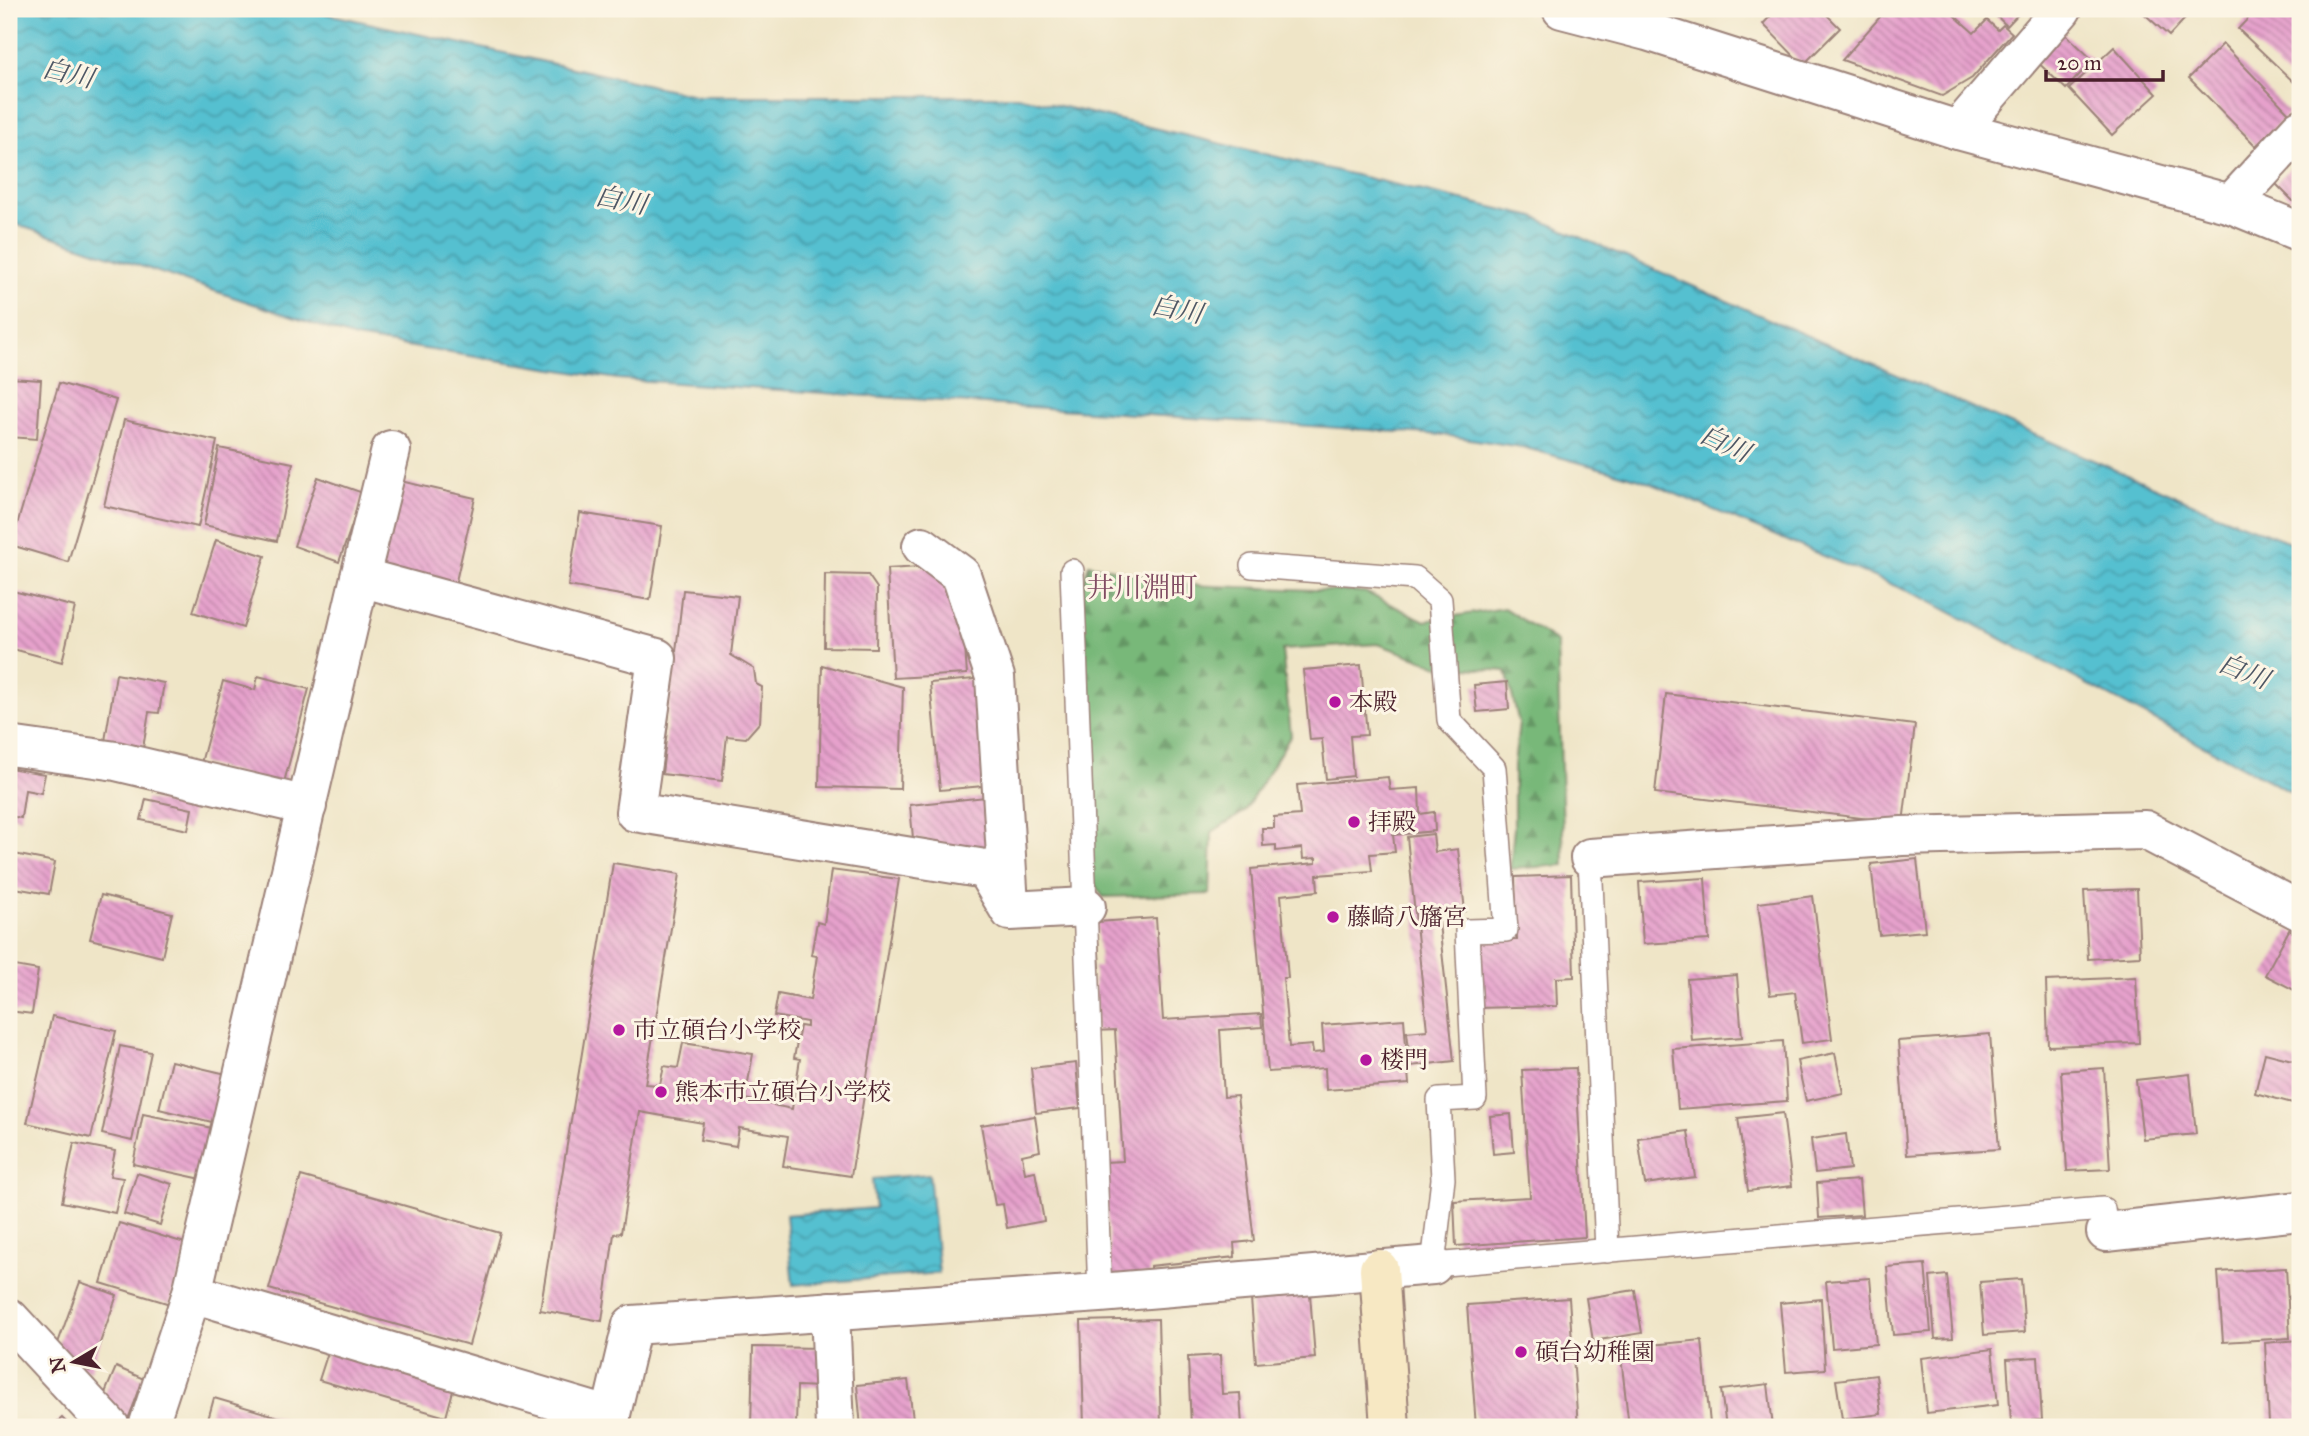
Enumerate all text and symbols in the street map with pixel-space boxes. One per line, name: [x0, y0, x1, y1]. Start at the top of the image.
scale bar: [2046, 38, 2164, 82]
text: 20 m: [2057, 50, 2102, 76]
water label: 白川: [39, 52, 100, 95]
water label: 白川: [592, 179, 653, 221]
water label: 白川: [1148, 288, 1209, 330]
water label: 白川: [1695, 418, 1758, 470]
district label: 井川淵町: [1086, 570, 1198, 605]
water label: 白川: [2214, 646, 2277, 697]
place label: 本殿: [1349, 687, 1397, 717]
marker: 本殿: [1327, 694, 1343, 710]
place label: 拝殿: [1368, 807, 1416, 837]
marker: 拝殿: [1346, 814, 1362, 830]
place label: 藤崎八旛宮: [1347, 902, 1467, 932]
marker: 藤崎八旛宮: [1325, 909, 1341, 925]
place label: 市立碩台小学校: [633, 1015, 801, 1045]
marker: 市立碩台小学校: [611, 1022, 627, 1038]
place label: 楼門: [1380, 1045, 1428, 1075]
marker: 楼門: [1358, 1052, 1374, 1068]
place label: 熊本市立碩台小学校: [675, 1077, 891, 1107]
marker: 熊本市立碩台小学校: [653, 1084, 669, 1100]
north arrow: [38, 1328, 108, 1398]
place label: 碩台幼稚園: [1535, 1337, 1655, 1367]
marker: 碩台幼稚園: [1513, 1344, 1529, 1360]
text: N: [45, 1355, 70, 1375]

